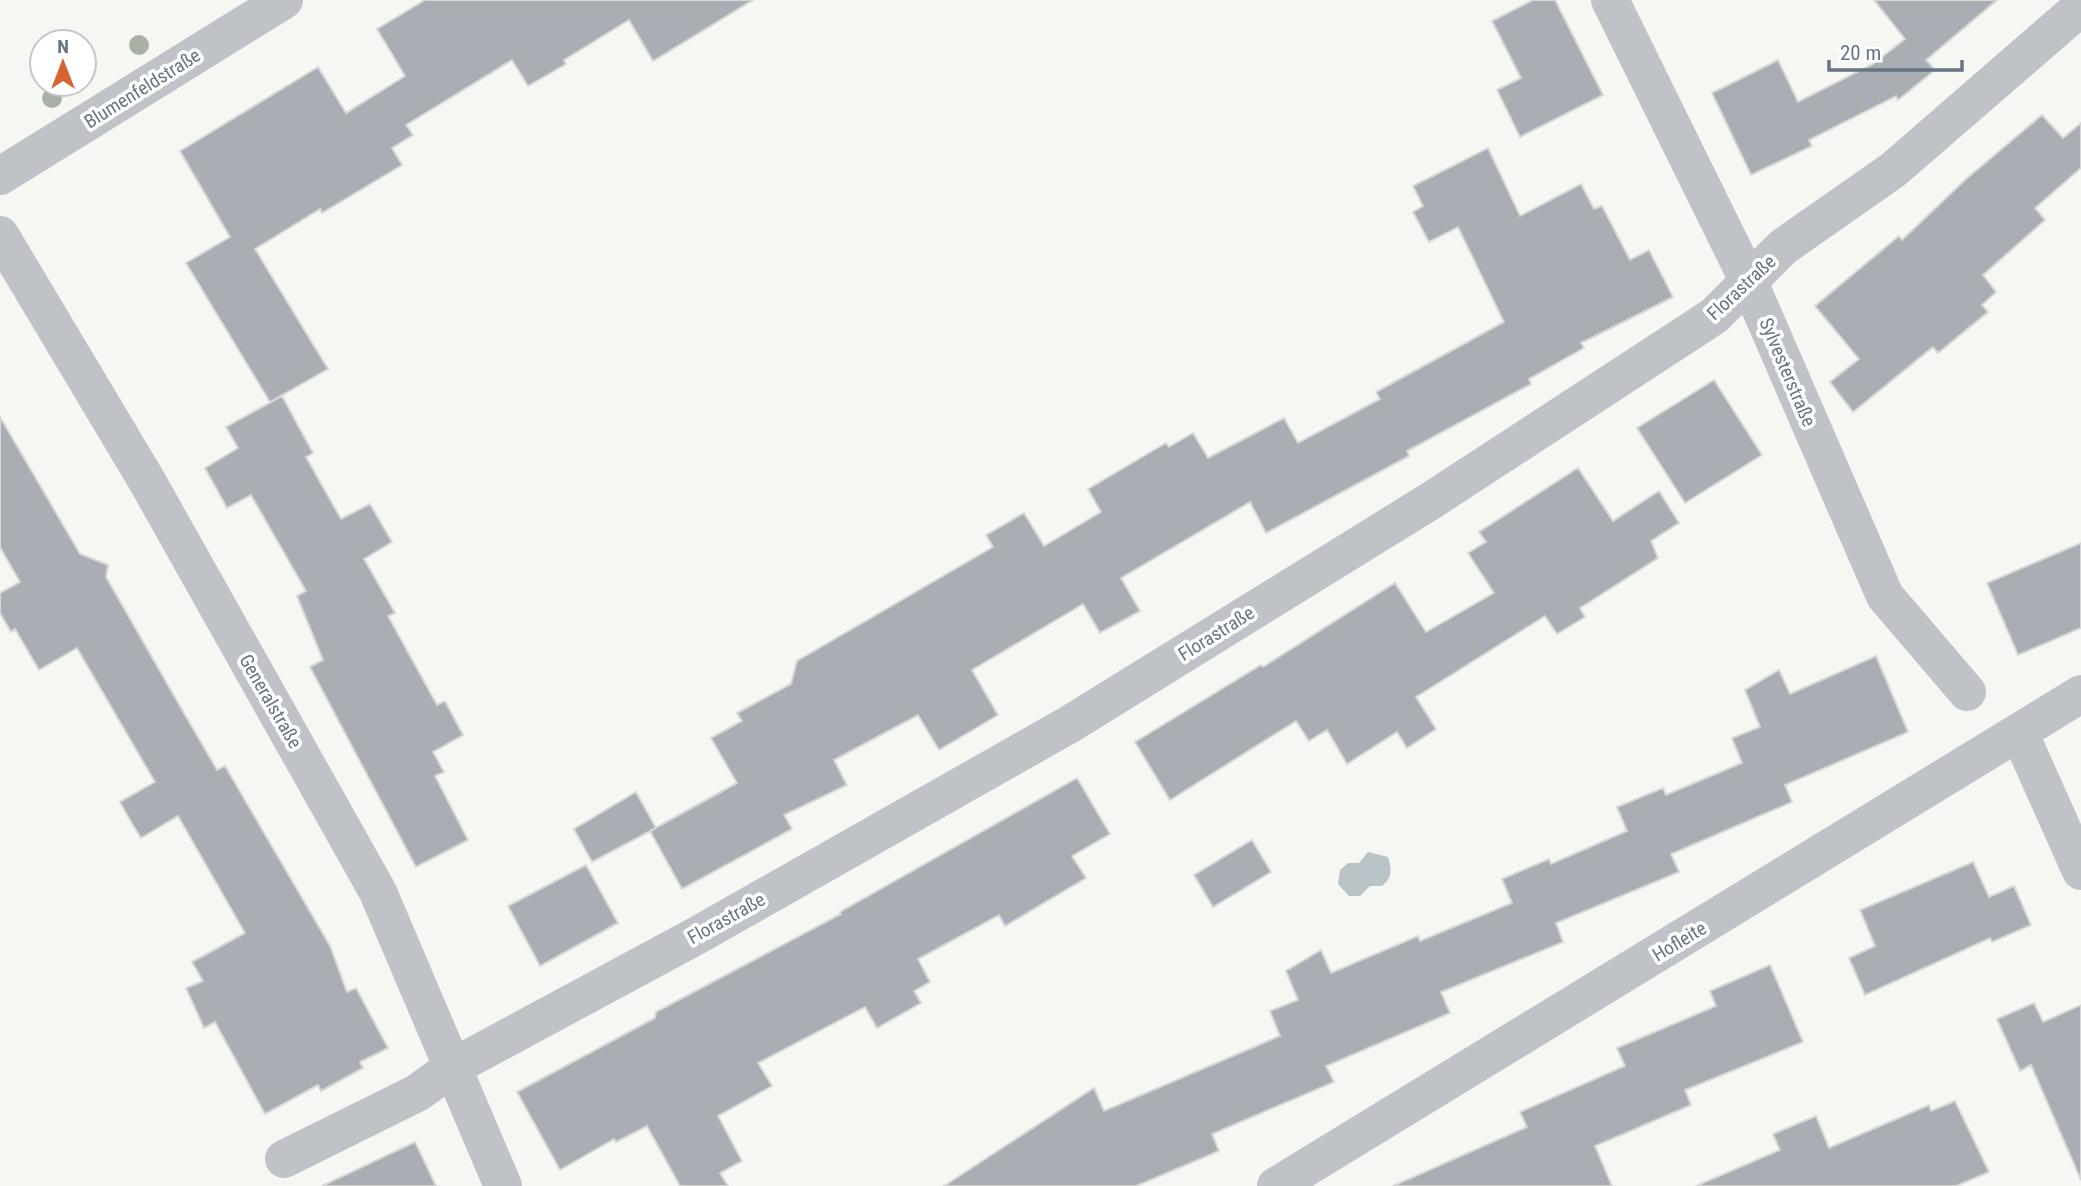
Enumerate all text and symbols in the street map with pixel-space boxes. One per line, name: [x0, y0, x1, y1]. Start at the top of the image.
north arrow: [28, 28, 98, 98]
scale bar: [1829, 28, 1962, 72]
text: N: [57, 35, 69, 58]
text: 20 m: [1840, 41, 1881, 65]
street label: Blumenfeldstraße: [80, 44, 205, 133]
street label: Florastraße: [1702, 250, 1780, 325]
street label: Sylvesterstraße: [1754, 314, 1821, 430]
street label: Florastraße: [1174, 601, 1259, 666]
street label: Generalstraße: [234, 650, 307, 752]
street label: Florastraße: [683, 888, 769, 949]
street label: Hofleite: [1648, 916, 1710, 966]

